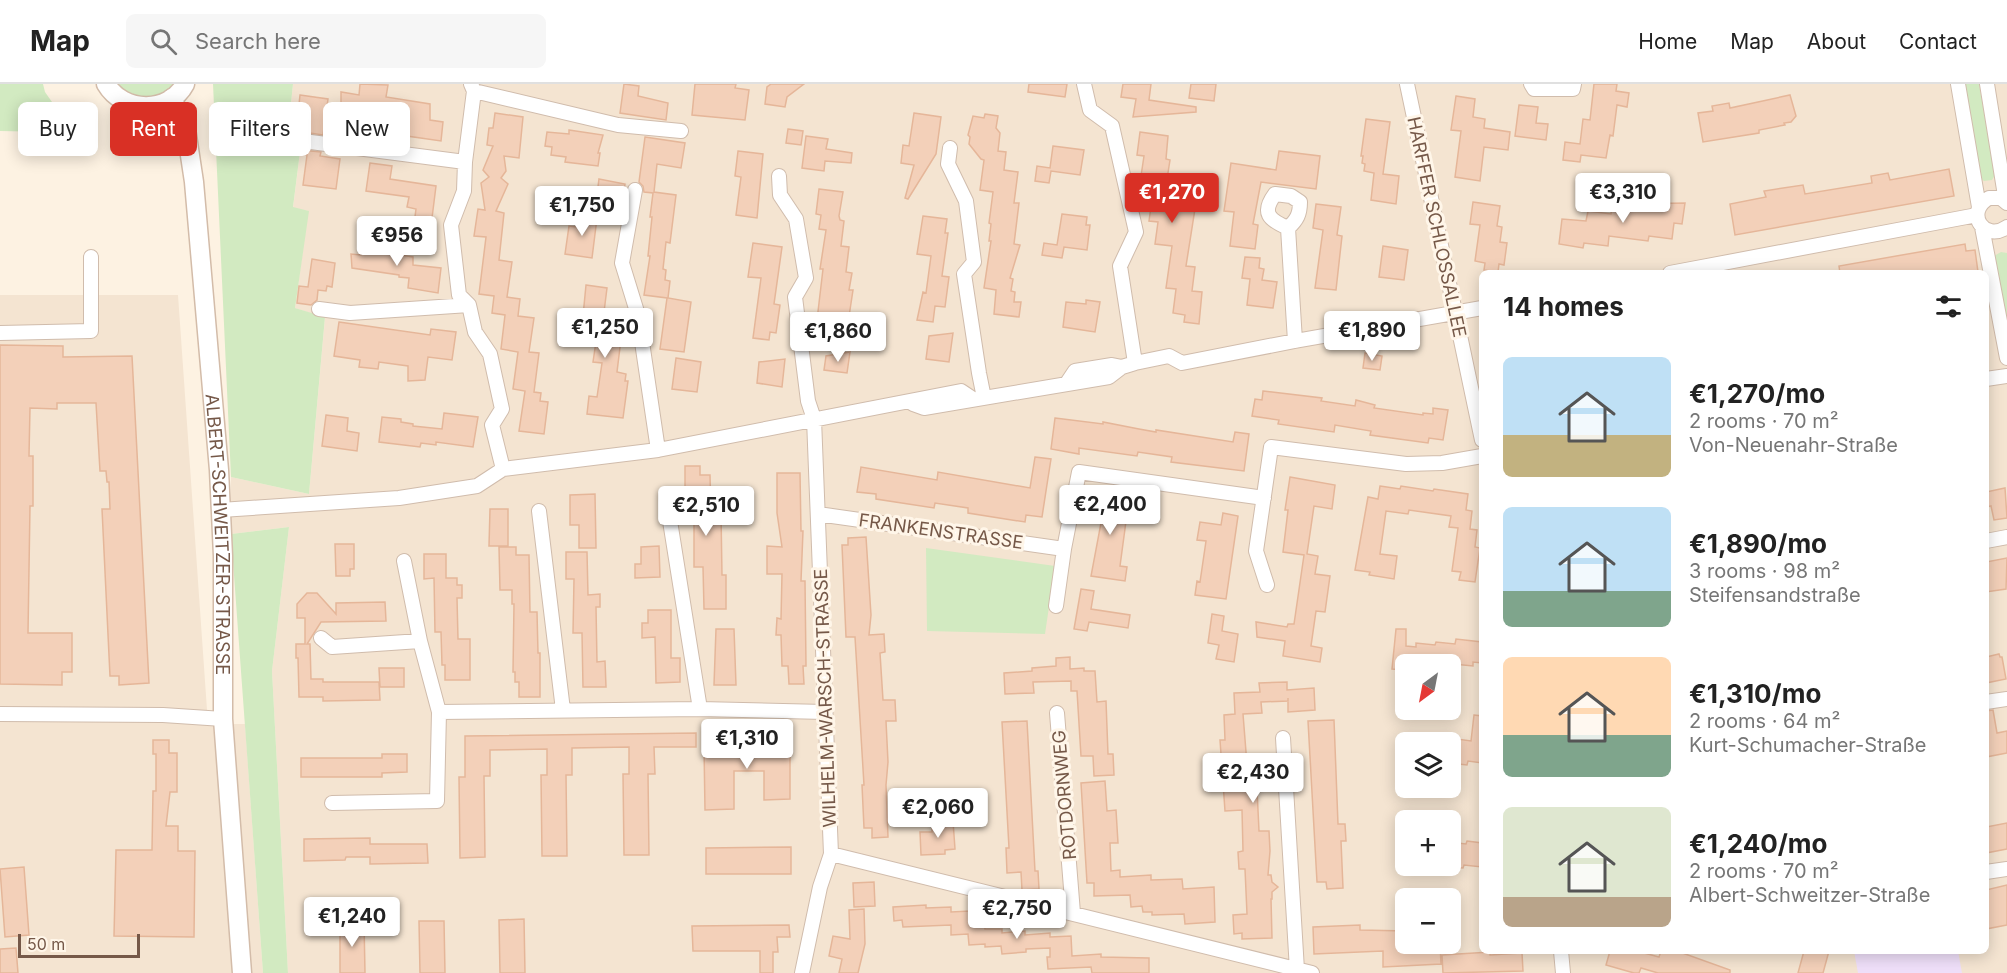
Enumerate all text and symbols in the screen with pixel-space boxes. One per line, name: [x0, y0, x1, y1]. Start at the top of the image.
search box: [126, 14, 546, 68]
text: Map: [30, 24, 90, 58]
icon: search: [147, 25, 180, 58]
text: Search here: [195, 28, 321, 54]
text: Home: [1638, 29, 1697, 54]
text: Map: [1730, 29, 1774, 54]
text: About: [1807, 29, 1866, 54]
text: Contact: [1899, 29, 1977, 54]
chip: Buy: [18, 102, 98, 156]
chip: Rent: [110, 102, 197, 156]
chip: Filters: [209, 102, 311, 156]
chip: New: [323, 102, 410, 156]
street label: HARFFER SCHLOSSALLEE: [1403, 115, 1471, 339]
pin: €1,270: [1123, 173, 1221, 224]
pin: €3,310: [1574, 173, 1672, 224]
text: €1,270: [1139, 180, 1205, 204]
text: €3,310: [1589, 180, 1657, 204]
pin: €1,750: [533, 186, 631, 237]
text: €1,750: [549, 193, 615, 217]
pin: €956: [361, 216, 433, 267]
text: €956: [371, 223, 423, 247]
icon: filters: [1932, 290, 1965, 323]
text: 14 homes: [1503, 291, 1624, 322]
pin: €1,250: [556, 308, 654, 359]
pin: €1,890: [1323, 311, 1421, 362]
pin: €1,860: [789, 312, 887, 363]
text: €1,250: [571, 315, 639, 339]
text: €1,890: [1338, 318, 1406, 342]
text: €1,860: [804, 319, 872, 343]
text: €1,270/mo: [1689, 378, 1825, 409]
icon: home: [1551, 381, 1623, 453]
street label: ALBERT-SCHWEITZER-STRASSE: [202, 393, 234, 675]
text: 2 rooms · 70 m²: [1689, 409, 1839, 433]
text: Von-Neuenahr-Straße: [1689, 433, 1898, 457]
pin: €2,400: [1061, 485, 1159, 536]
pin: €2,510: [657, 486, 755, 537]
text: €2,400: [1073, 492, 1147, 516]
text: €2,510: [672, 493, 740, 517]
street label: FRANKENSTRASSE: [857, 509, 1025, 553]
text: €1,890/mo: [1689, 528, 1827, 559]
icon: home: [1551, 531, 1623, 603]
text: 3 rooms · 98 m²: [1689, 559, 1840, 583]
street label: WILHELM-WARSCH-STRASSE: [810, 568, 840, 828]
text: Steifensandstraße: [1689, 583, 1861, 607]
north arrow: [1395, 654, 1461, 720]
map controls: [1395, 654, 1461, 954]
text: €1,310/mo: [1689, 678, 1821, 709]
icon: home: [1551, 681, 1623, 753]
text: 2 rooms · 64 m²: [1689, 709, 1840, 733]
pin: €1,310: [698, 719, 796, 770]
text: €1,310: [715, 726, 779, 750]
street label: ROTDORNWEG: [1048, 729, 1080, 861]
button: layers: [1395, 732, 1461, 798]
text: Kurt-Schumacher-Straße: [1689, 733, 1926, 757]
pin: €2,430: [1204, 753, 1302, 804]
text: €2,430: [1217, 760, 1289, 784]
pin: €2,060: [889, 788, 987, 839]
text: €2,060: [902, 795, 974, 819]
button: +: [1395, 810, 1461, 876]
text: €1,240/mo: [1689, 828, 1828, 859]
icon: home: [1551, 831, 1623, 903]
text: 2 rooms · 70 m²: [1689, 859, 1839, 883]
text: Albert-Schweitzer-Straße: [1689, 883, 1930, 907]
button: −: [1395, 888, 1461, 954]
pin: €2,750: [968, 889, 1066, 940]
text: €2,750: [982, 896, 1052, 920]
pin: €1,240: [303, 897, 401, 948]
text: €1,240: [318, 904, 386, 928]
scale bar: [18, 931, 140, 958]
text: 50 m: [27, 934, 65, 954]

